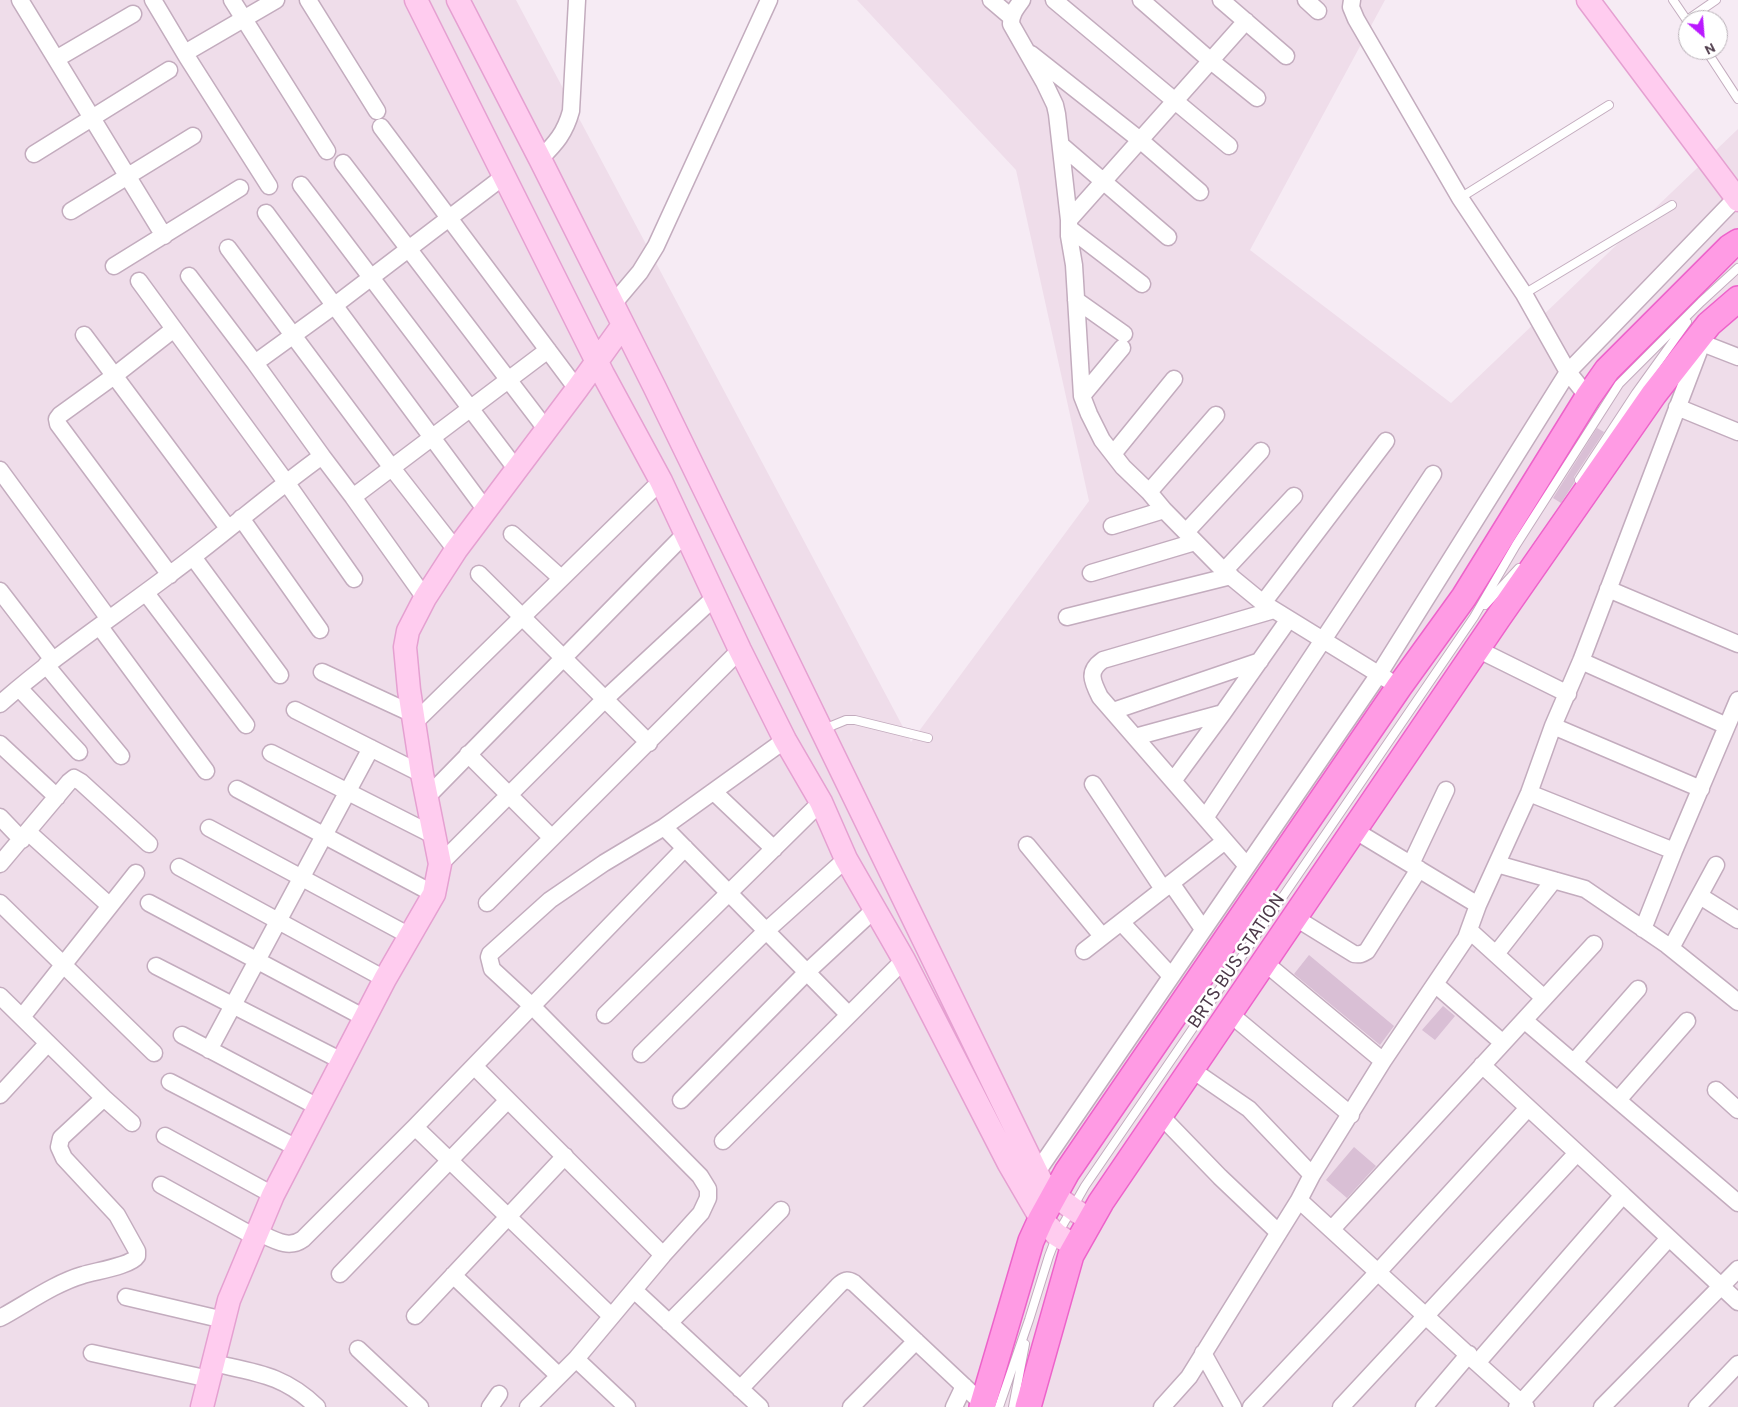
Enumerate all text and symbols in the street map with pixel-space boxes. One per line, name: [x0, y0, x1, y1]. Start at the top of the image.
north arrow: [1678, 10, 1728, 60]
text: N: [1701, 38, 1718, 58]
street label: BRTS BUS STATION: [1185, 890, 1291, 1034]

